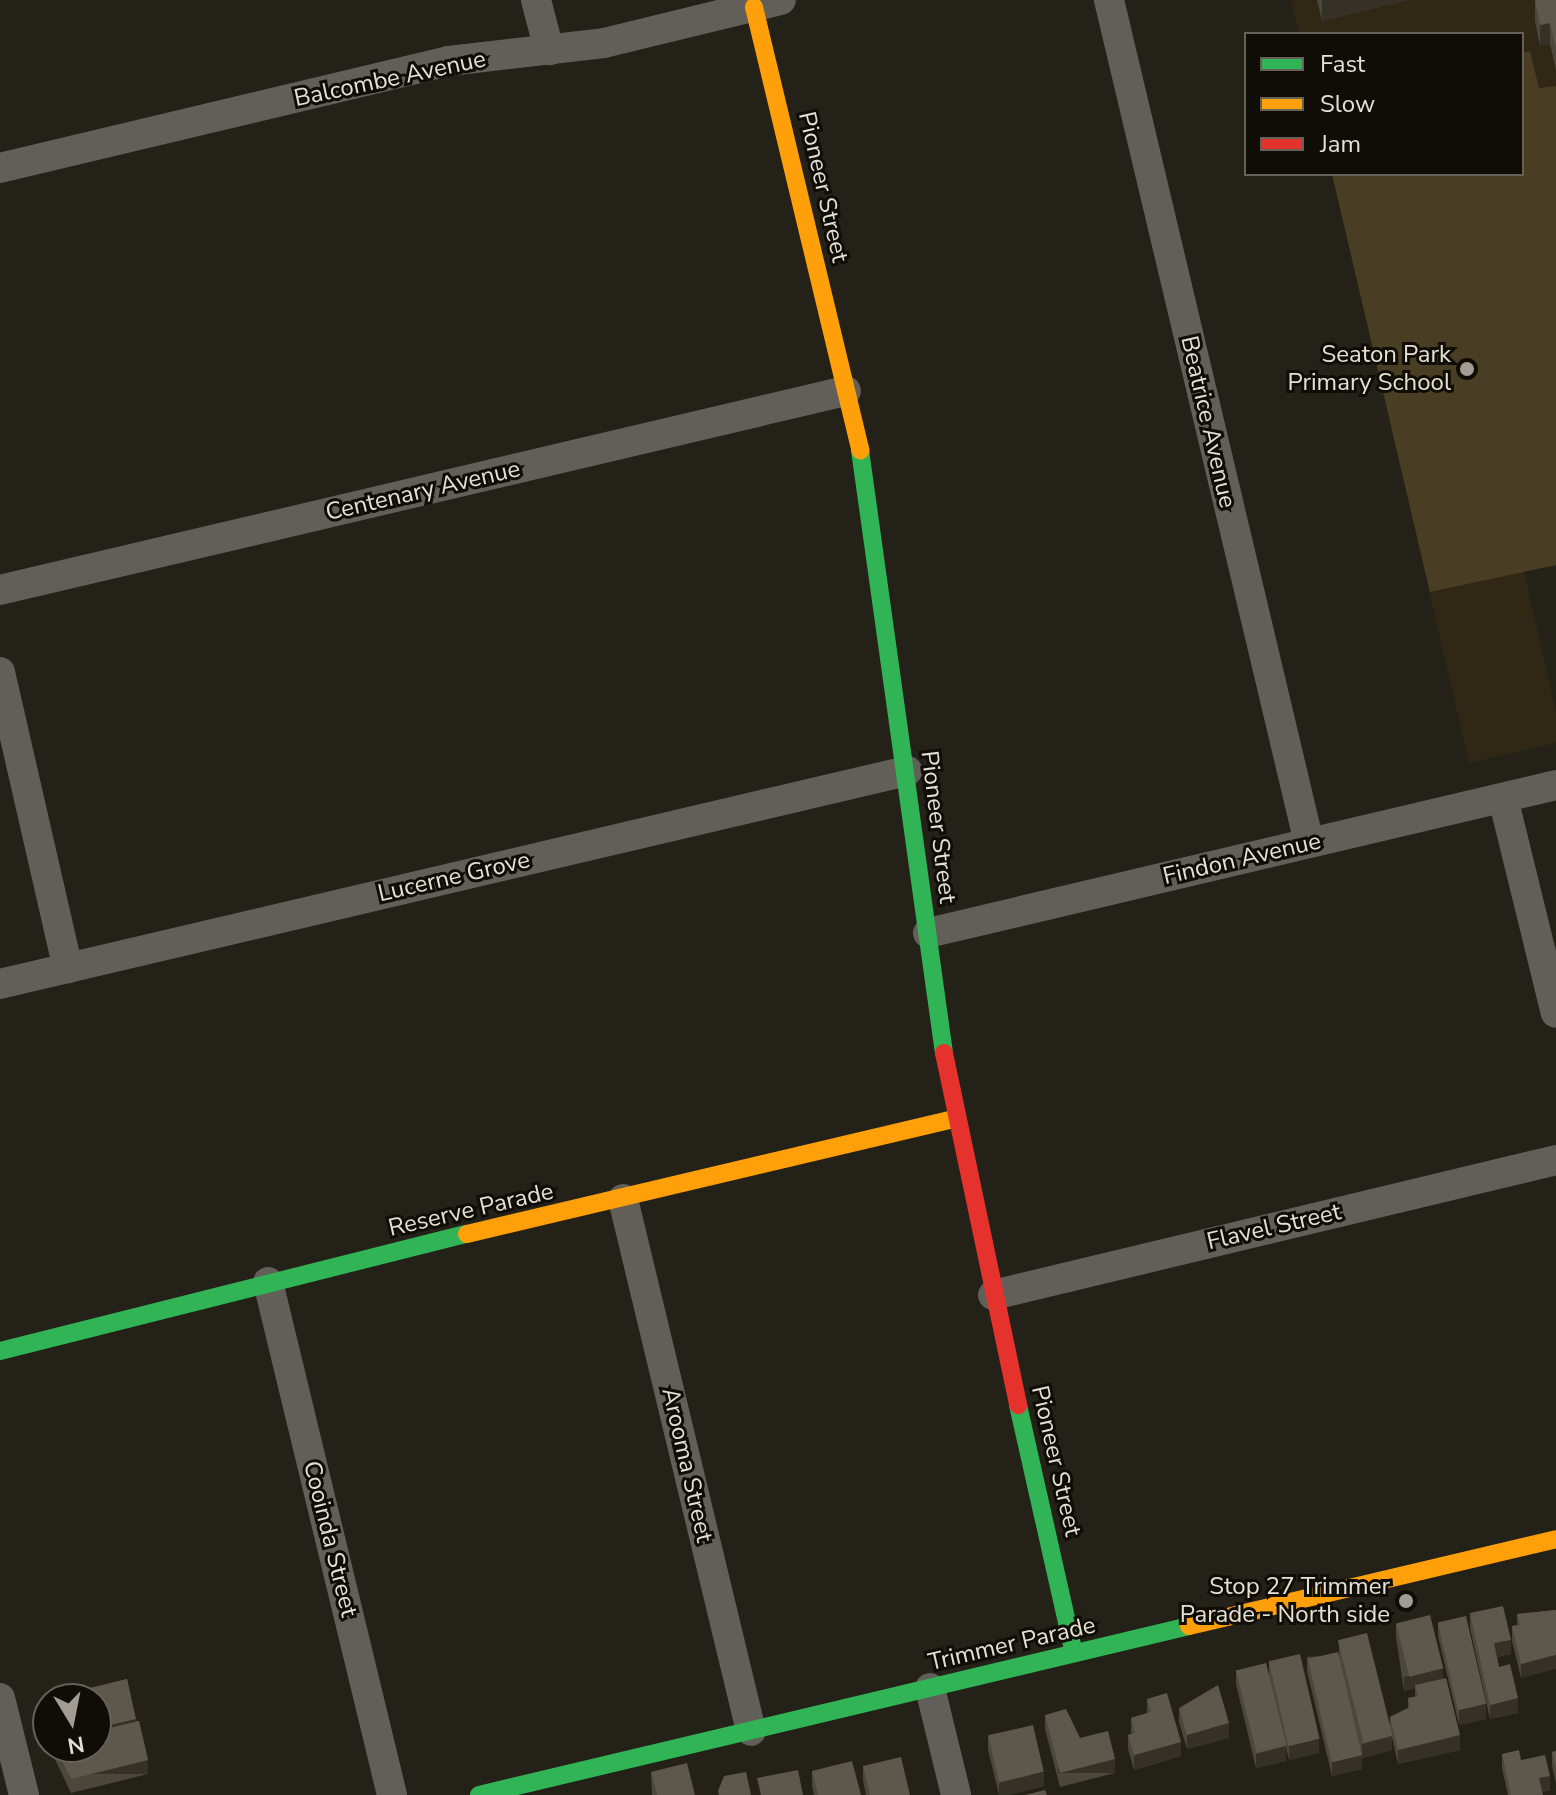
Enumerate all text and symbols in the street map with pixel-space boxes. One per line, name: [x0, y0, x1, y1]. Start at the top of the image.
legend: [1244, 32, 1524, 176]
street label: Balcombe Avenue: [291, 45, 489, 113]
text: Fast: [1320, 48, 1365, 80]
text: Slow: [1320, 88, 1375, 120]
street label: Pioneer Street: [792, 109, 854, 265]
text: Jam: [1320, 128, 1361, 160]
street label: Beatrice Avenue: [1174, 333, 1242, 511]
place label: Seaton Park Primary School: [1288, 341, 1451, 397]
marker: Seaton Park Primary School: [1458, 360, 1476, 378]
street label: Centenary Avenue: [323, 455, 523, 527]
street label: Pioneer Street: [914, 749, 962, 905]
street label: Findon Avenue: [1160, 827, 1324, 891]
street label: Lucerne Grove: [375, 846, 533, 908]
street label: Reserve Parade: [386, 1177, 556, 1243]
street label: Flavel Street: [1204, 1198, 1344, 1256]
street label: Pioneer Street: [1025, 1383, 1087, 1539]
street label: Arooma Street: [655, 1385, 719, 1545]
street label: Cooinda Street: [297, 1458, 363, 1620]
place label: Stop 27 Trimmer Parade - North side: [1180, 1573, 1390, 1629]
marker: Stop 27 Trimmer Parade - North side: [1397, 1592, 1415, 1610]
street label: Trimmer Parade: [926, 1611, 1098, 1677]
north arrow: [32, 1683, 112, 1763]
text: N: [65, 1728, 87, 1761]

